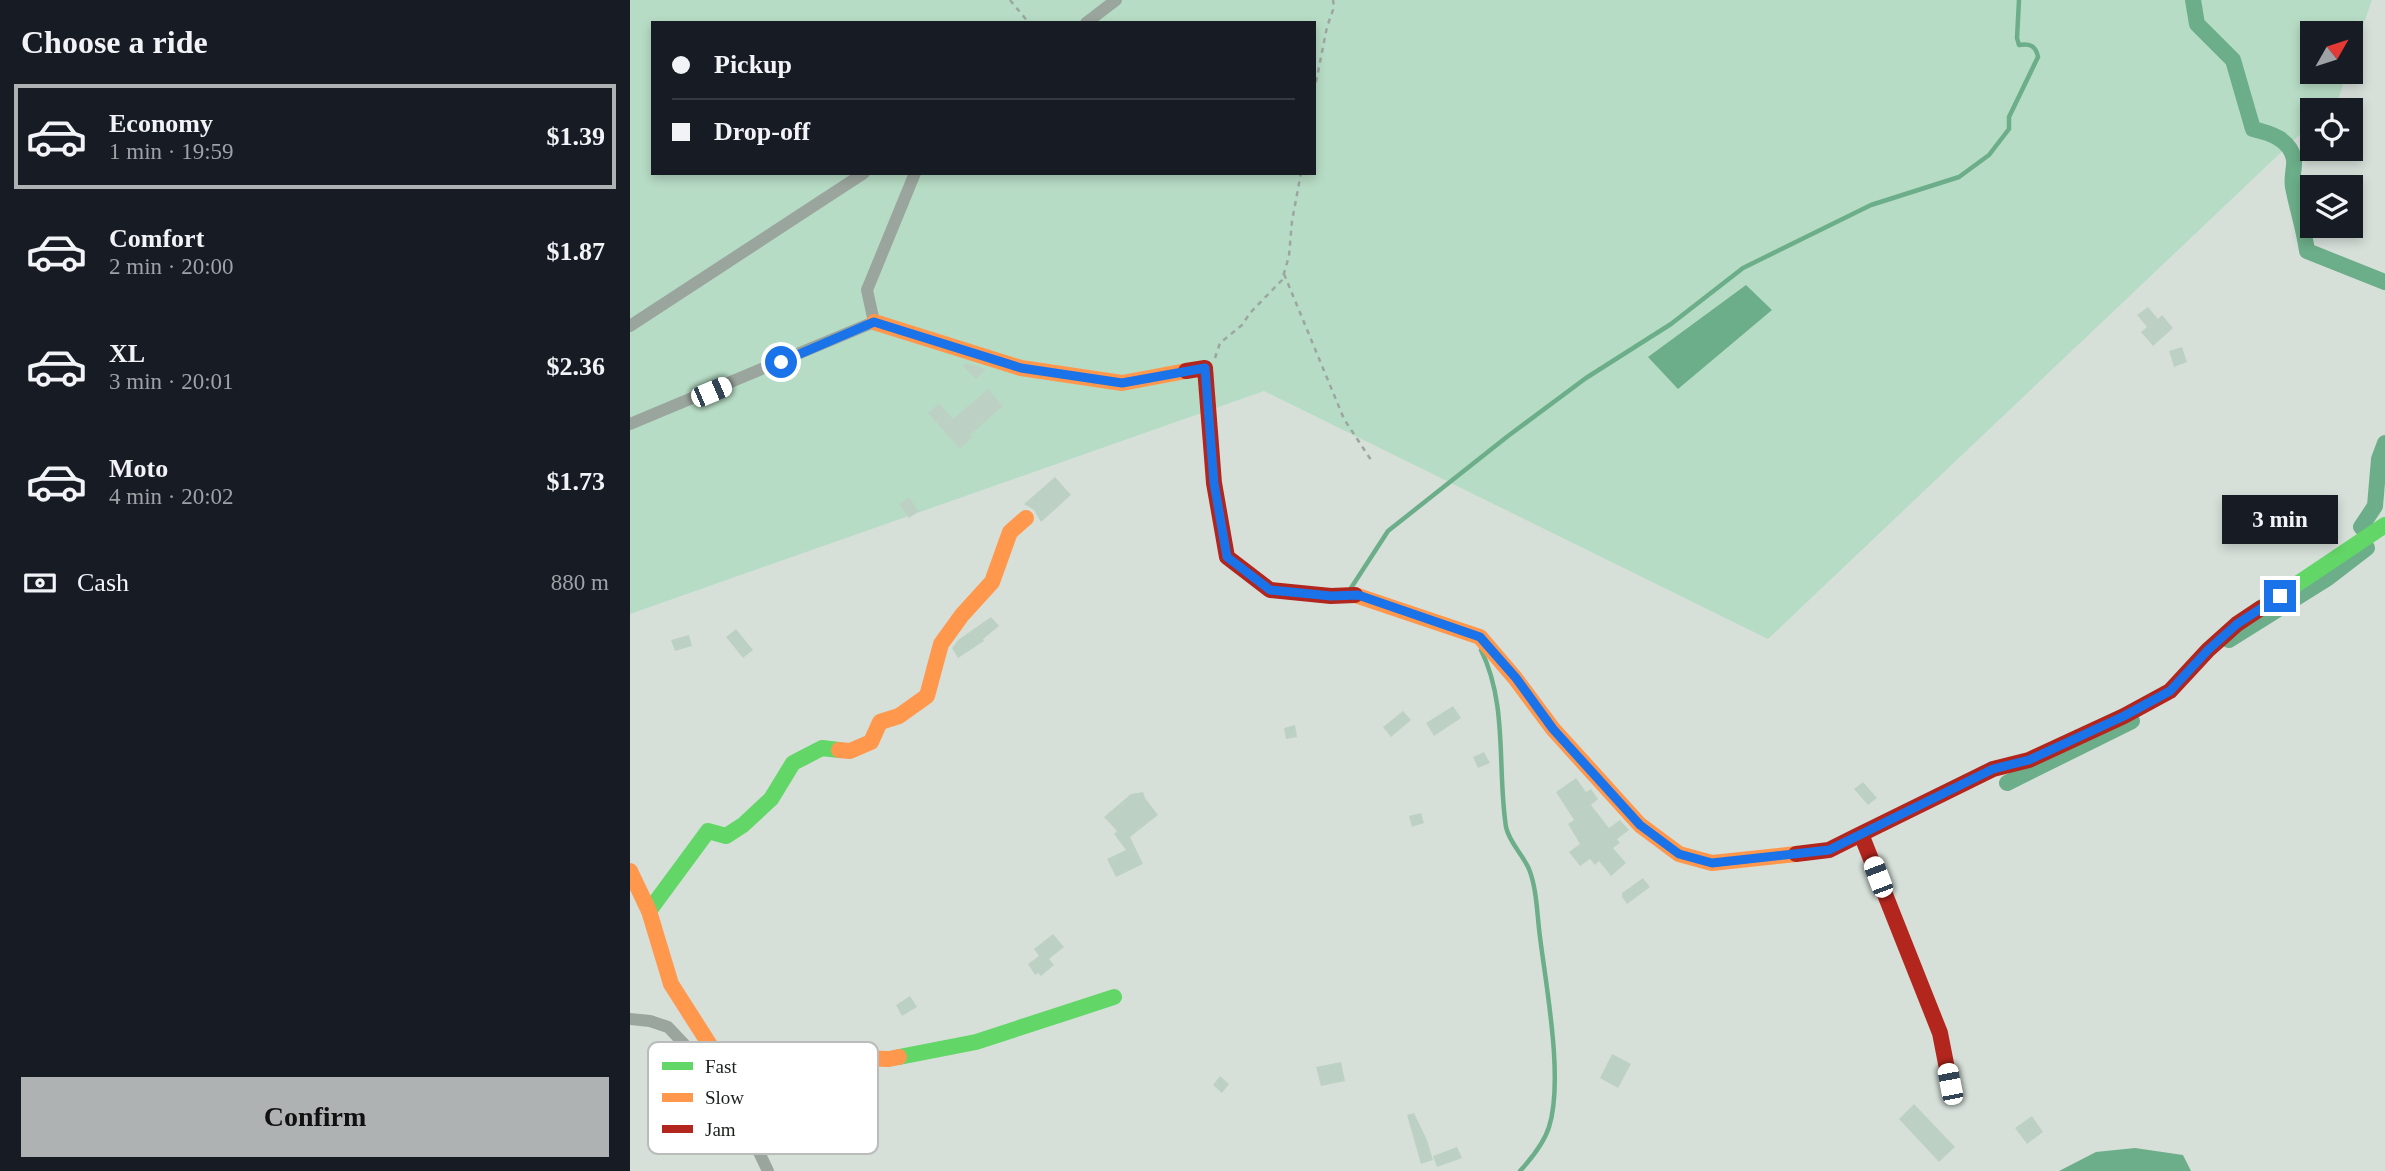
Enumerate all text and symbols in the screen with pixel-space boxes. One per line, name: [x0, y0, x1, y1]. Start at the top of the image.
north arrow: [2300, 21, 2362, 84]
map controls: [2300, 21, 2363, 238]
text: Choose a ride: [21, 24, 208, 60]
text: Pickup: [714, 50, 792, 79]
button: locate: [2300, 98, 2363, 161]
icon: car: [25, 105, 88, 168]
text: Economy: [109, 109, 213, 138]
text: Drop-off: [714, 117, 810, 146]
text: $1.39: [547, 122, 605, 151]
text: 1 min · 19:59: [109, 139, 234, 164]
button: layers: [2300, 175, 2363, 238]
icon: car: [25, 220, 88, 283]
text: Comfort: [109, 224, 204, 253]
text: $1.87: [547, 237, 605, 266]
text: 2 min · 20:00: [109, 254, 234, 279]
icon: car: [25, 335, 88, 398]
text: XL: [109, 339, 145, 368]
route start: [765, 346, 797, 378]
text: $2.36: [547, 352, 605, 381]
text: 3 min · 20:01: [109, 369, 234, 394]
car: [688, 374, 735, 410]
icon: car: [25, 450, 88, 513]
text: Moto: [109, 454, 168, 483]
text: $1.73: [547, 467, 605, 496]
text: 4 min · 20:02: [109, 484, 234, 509]
callout: 3 min: [2222, 494, 2338, 544]
text: 3 min: [2252, 507, 2308, 532]
icon: cash: [21, 564, 59, 602]
text: Cash: [77, 568, 129, 597]
text: 880 m: [551, 570, 609, 595]
route end: [2264, 580, 2296, 612]
car: [1861, 854, 1896, 900]
legend: [648, 1042, 878, 1154]
text: Fast: [705, 1056, 737, 1077]
car: [1936, 1061, 1965, 1107]
button: Confirm: [21, 1077, 609, 1157]
text: Slow: [705, 1087, 744, 1108]
text: Jam: [705, 1119, 736, 1140]

